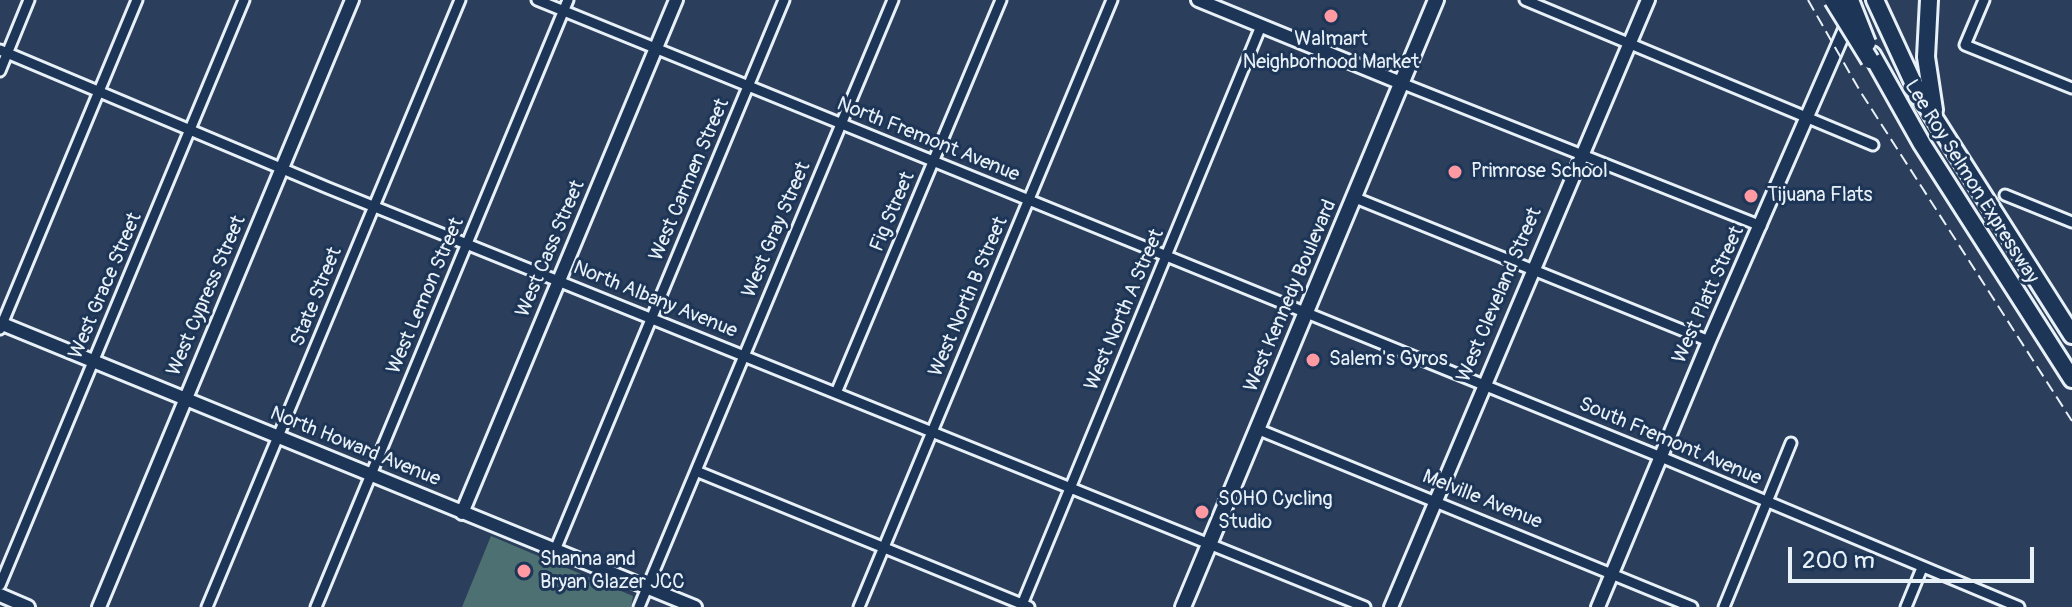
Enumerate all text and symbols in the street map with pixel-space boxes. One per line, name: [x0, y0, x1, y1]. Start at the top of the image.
marker: Walmart Neighborhood Market: [1322, 7, 1340, 25]
place label: Walmart Neighborhood Market: [1243, 28, 1419, 75]
street label: Lee Roy Selmon Expressway: [1898, 76, 2044, 288]
street label: North Fremont Avenue: [833, 92, 1023, 188]
street label: West Carmen Street: [645, 95, 735, 265]
street label: West Gray Street: [738, 159, 816, 301]
place label: Primrose School: [1471, 160, 1608, 184]
marker: Primrose School: [1446, 163, 1464, 181]
street label: Fig Street: [865, 169, 921, 255]
street label: West Cass Street: [511, 177, 591, 321]
place label: Tijuana Flats: [1767, 184, 1872, 208]
marker: Tijuana Flats: [1742, 187, 1760, 205]
street label: West Kennedy Boulevard: [1240, 196, 1342, 396]
street label: West Cleveland Street: [1452, 204, 1548, 386]
street label: West Grace Street: [64, 209, 148, 363]
street label: West Cypress Street: [162, 212, 252, 380]
street label: West North B Street: [924, 213, 1014, 381]
street label: West Lemon Street: [382, 214, 470, 378]
street label: West Platt Street: [1668, 223, 1750, 367]
street label: West North A Street: [1080, 226, 1170, 394]
street label: State Street: [286, 244, 348, 350]
street label: North Albany Avenue: [570, 256, 740, 344]
place label: Salem's Gyros: [1329, 348, 1448, 372]
marker: Salem's Gyros: [1304, 351, 1322, 369]
street label: South Fremont Avenue: [1575, 393, 1765, 491]
street label: North Howard Avenue: [266, 402, 444, 492]
street label: Melville Avenue: [1419, 465, 1545, 535]
place label: SOHO Cycling Studio: [1218, 488, 1333, 535]
marker: SOHO Cycling Studio: [1193, 503, 1211, 521]
scale bar: [1792, 531, 2038, 581]
text: 200 m: [1802, 546, 1875, 575]
place label: Shanna and Bryan Glazer JCC: [540, 548, 684, 595]
marker: Shanna and Bryan Glazer JCC: [515, 562, 533, 580]

